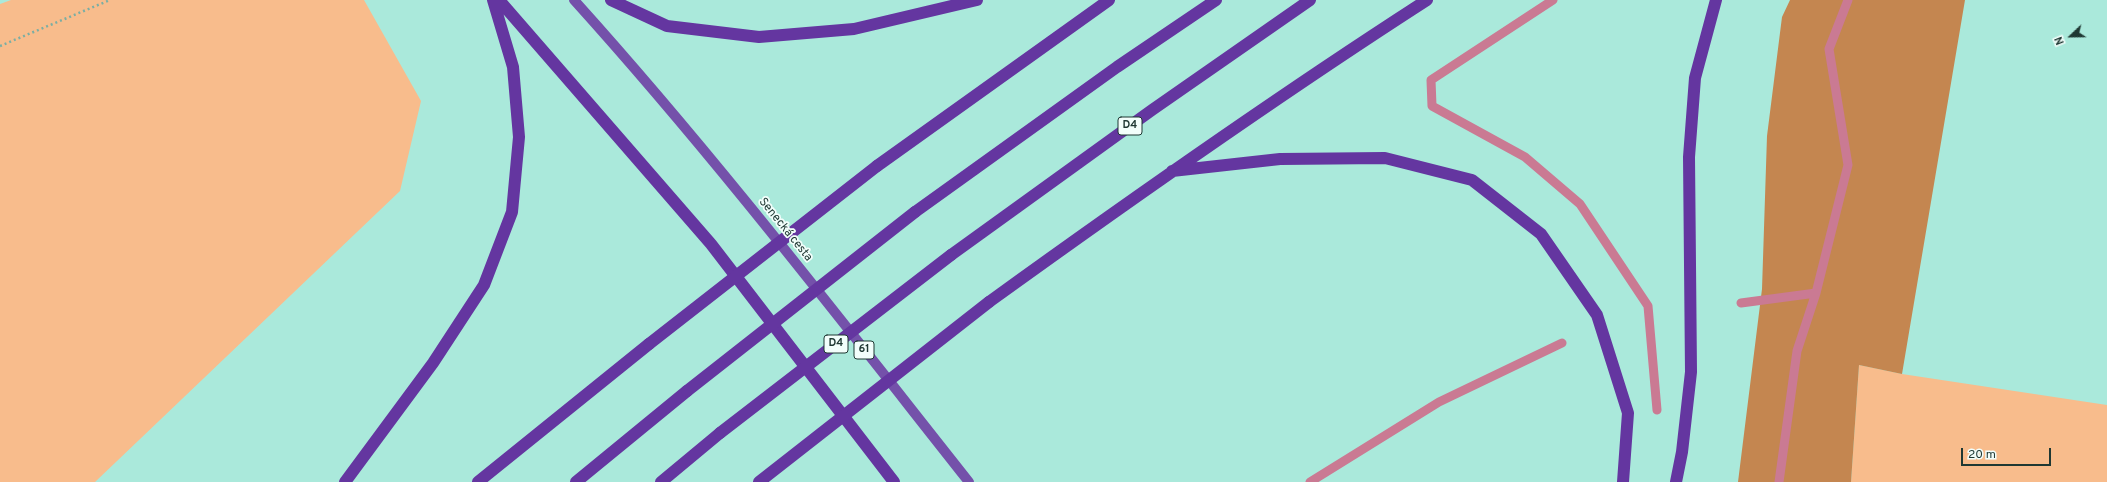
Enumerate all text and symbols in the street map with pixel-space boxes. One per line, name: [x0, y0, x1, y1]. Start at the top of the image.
north arrow: [2051, 16, 2091, 56]
text: N: [2052, 34, 2068, 47]
road number: D4: [1118, 117, 1142, 135]
street label: Senecká cesta: [755, 195, 815, 265]
road number: D4: [824, 335, 848, 353]
road number: 61: [854, 341, 874, 359]
scale bar: [1963, 440, 2053, 466]
text: 20 m: [1968, 447, 1996, 463]

